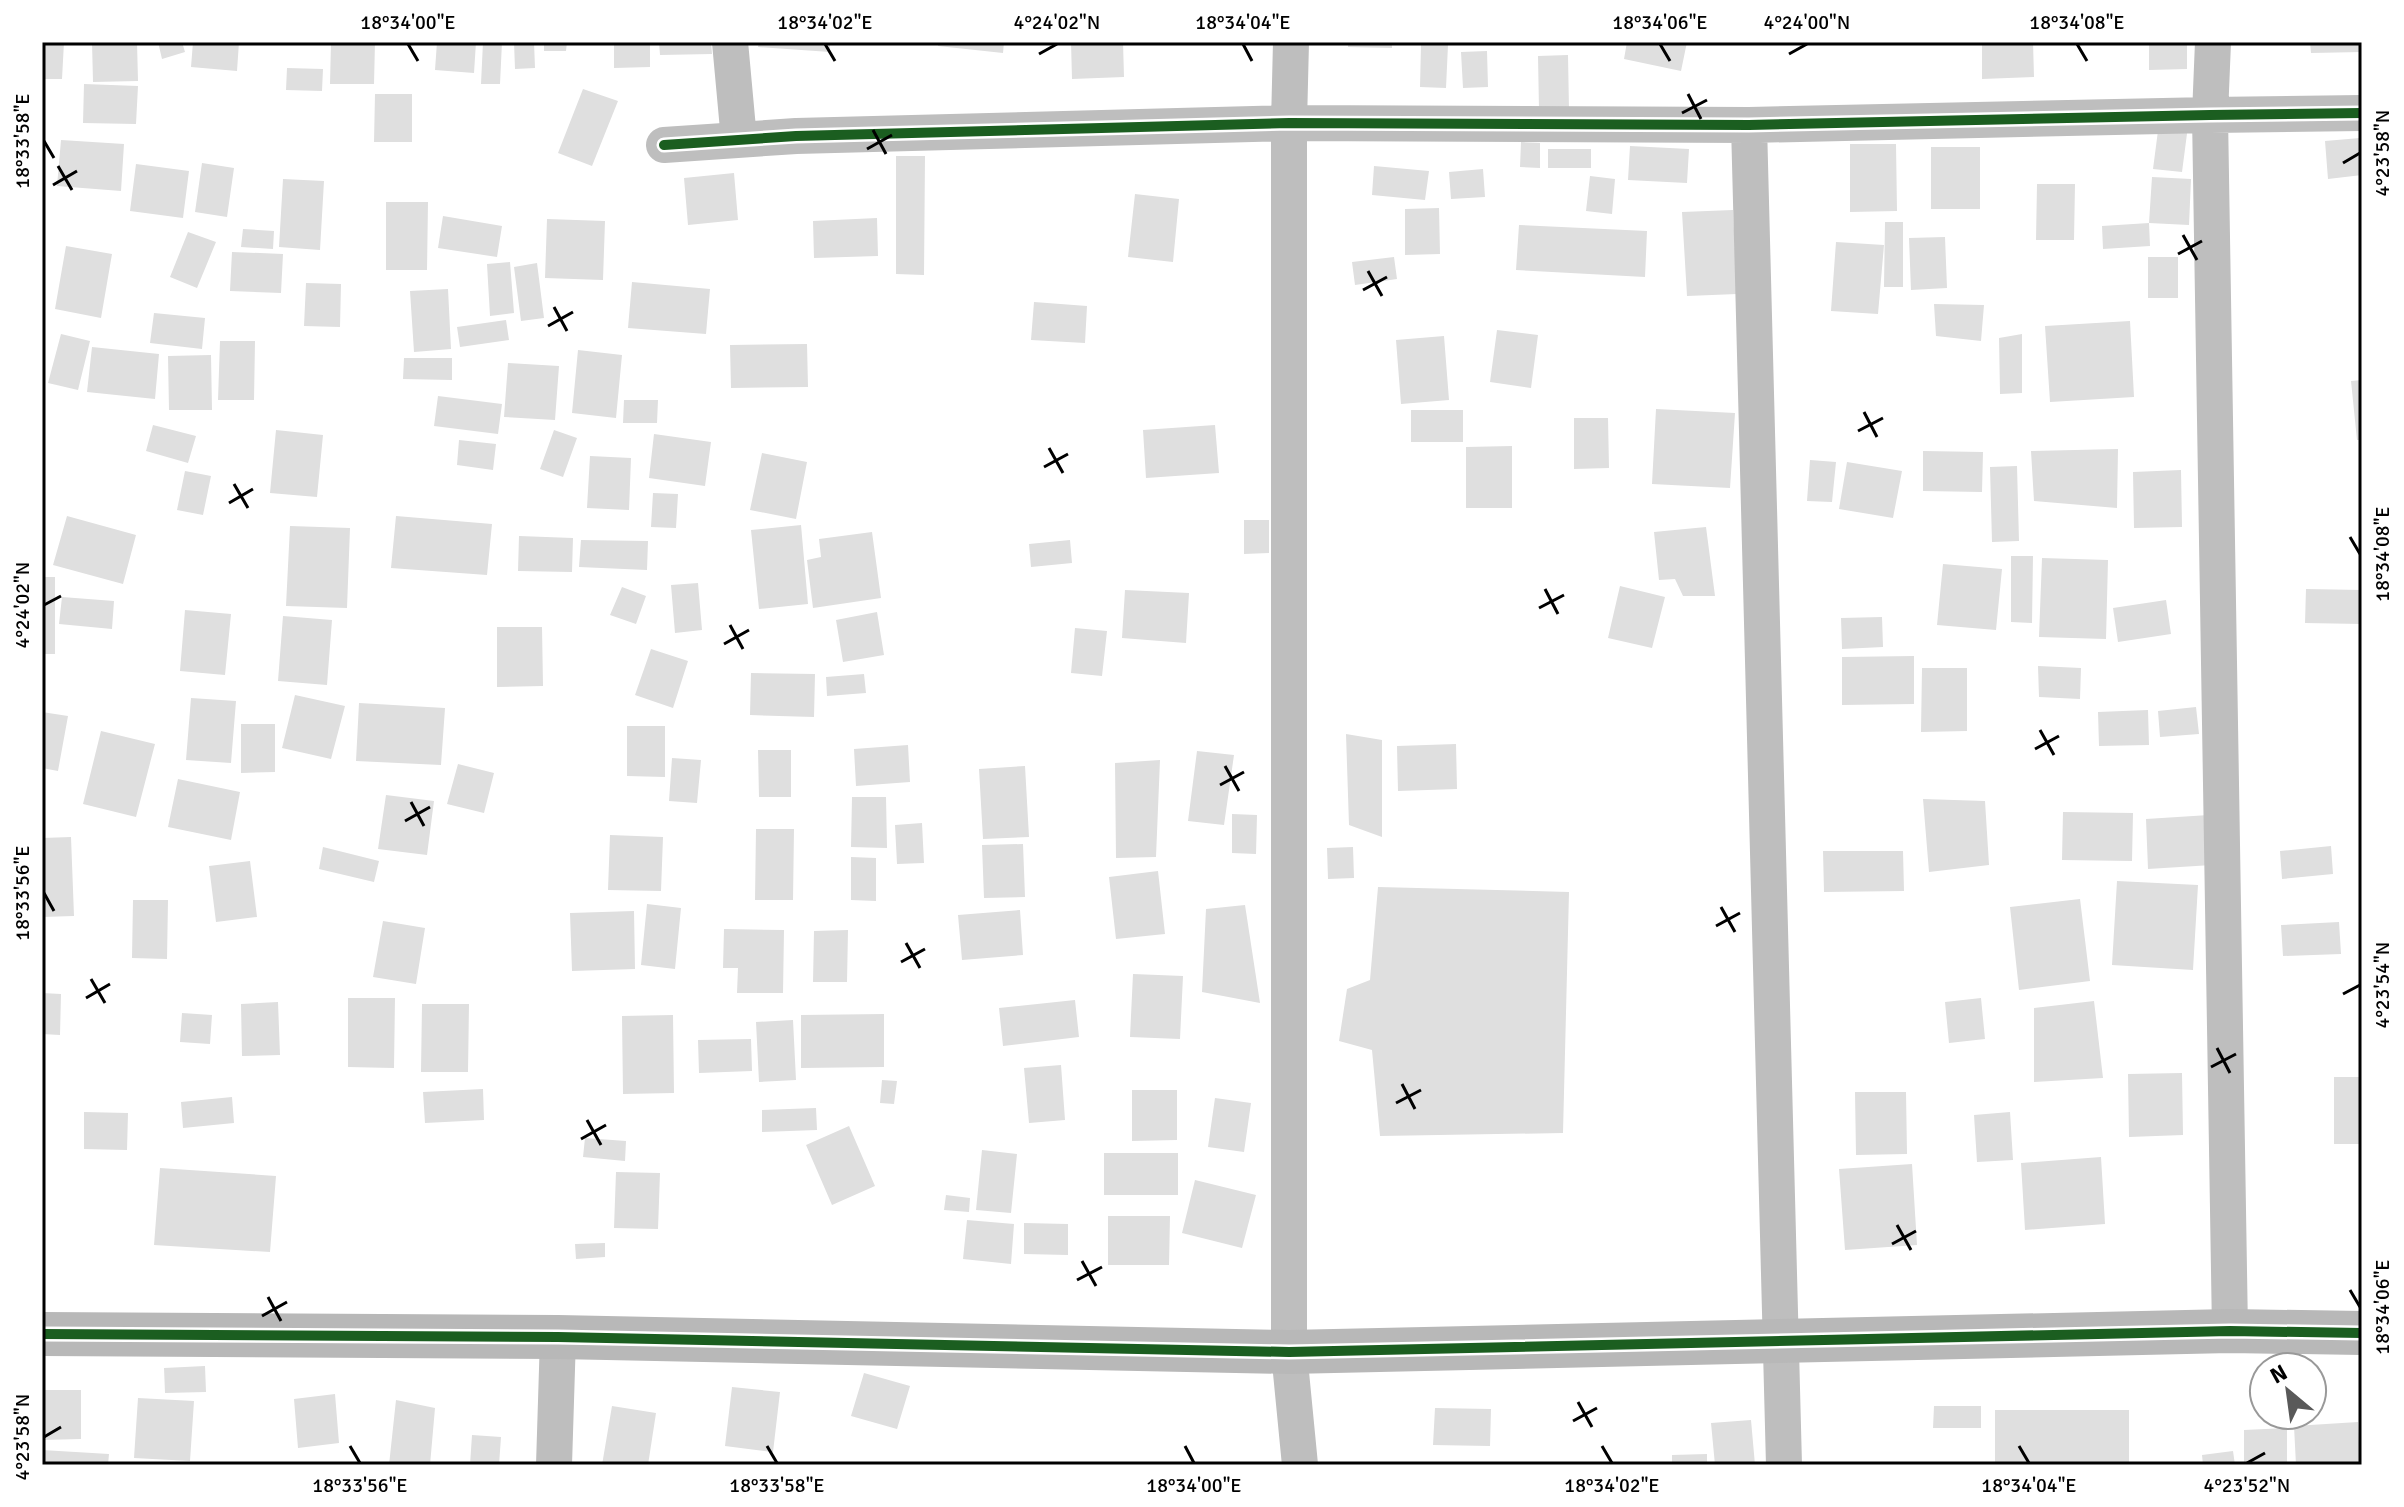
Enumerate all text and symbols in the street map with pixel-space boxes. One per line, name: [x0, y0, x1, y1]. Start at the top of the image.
text: 18°34'00"E: [360, 10, 456, 35]
text: 18°34'02"E: [777, 10, 873, 35]
text: 4°24'02"N: [1014, 10, 1100, 35]
text: 18°34'04"E: [1195, 10, 1291, 35]
text: 18°34'06"E: [1612, 10, 1708, 35]
text: 4°24'00"N: [1764, 10, 1850, 35]
text: 18°34'08"E: [2029, 10, 2125, 35]
text: 18°33'58"E: [10, 93, 35, 189]
text: 4°23'58"N: [2370, 110, 2395, 196]
text: 18°34'08"E: [2370, 506, 2395, 602]
text: 4°24'02"N: [10, 562, 35, 648]
text: 18°33'56"E: [10, 845, 35, 941]
text: 4°23'54"N: [2370, 942, 2395, 1028]
text: 18°34'06"E: [2370, 1259, 2395, 1355]
north arrow: [2248, 1351, 2328, 1431]
text: N: [2265, 1358, 2292, 1389]
text: 4°23'58"N: [10, 1394, 35, 1480]
text: 18°33'56"E: [312, 1473, 408, 1498]
text: 18°33'58"E: [729, 1473, 825, 1498]
text: 18°34'00"E: [1146, 1473, 1242, 1498]
text: 18°34'02"E: [1564, 1473, 1660, 1498]
text: 18°34'04"E: [1981, 1473, 2077, 1498]
text: 4°23'52"N: [2204, 1473, 2290, 1498]

